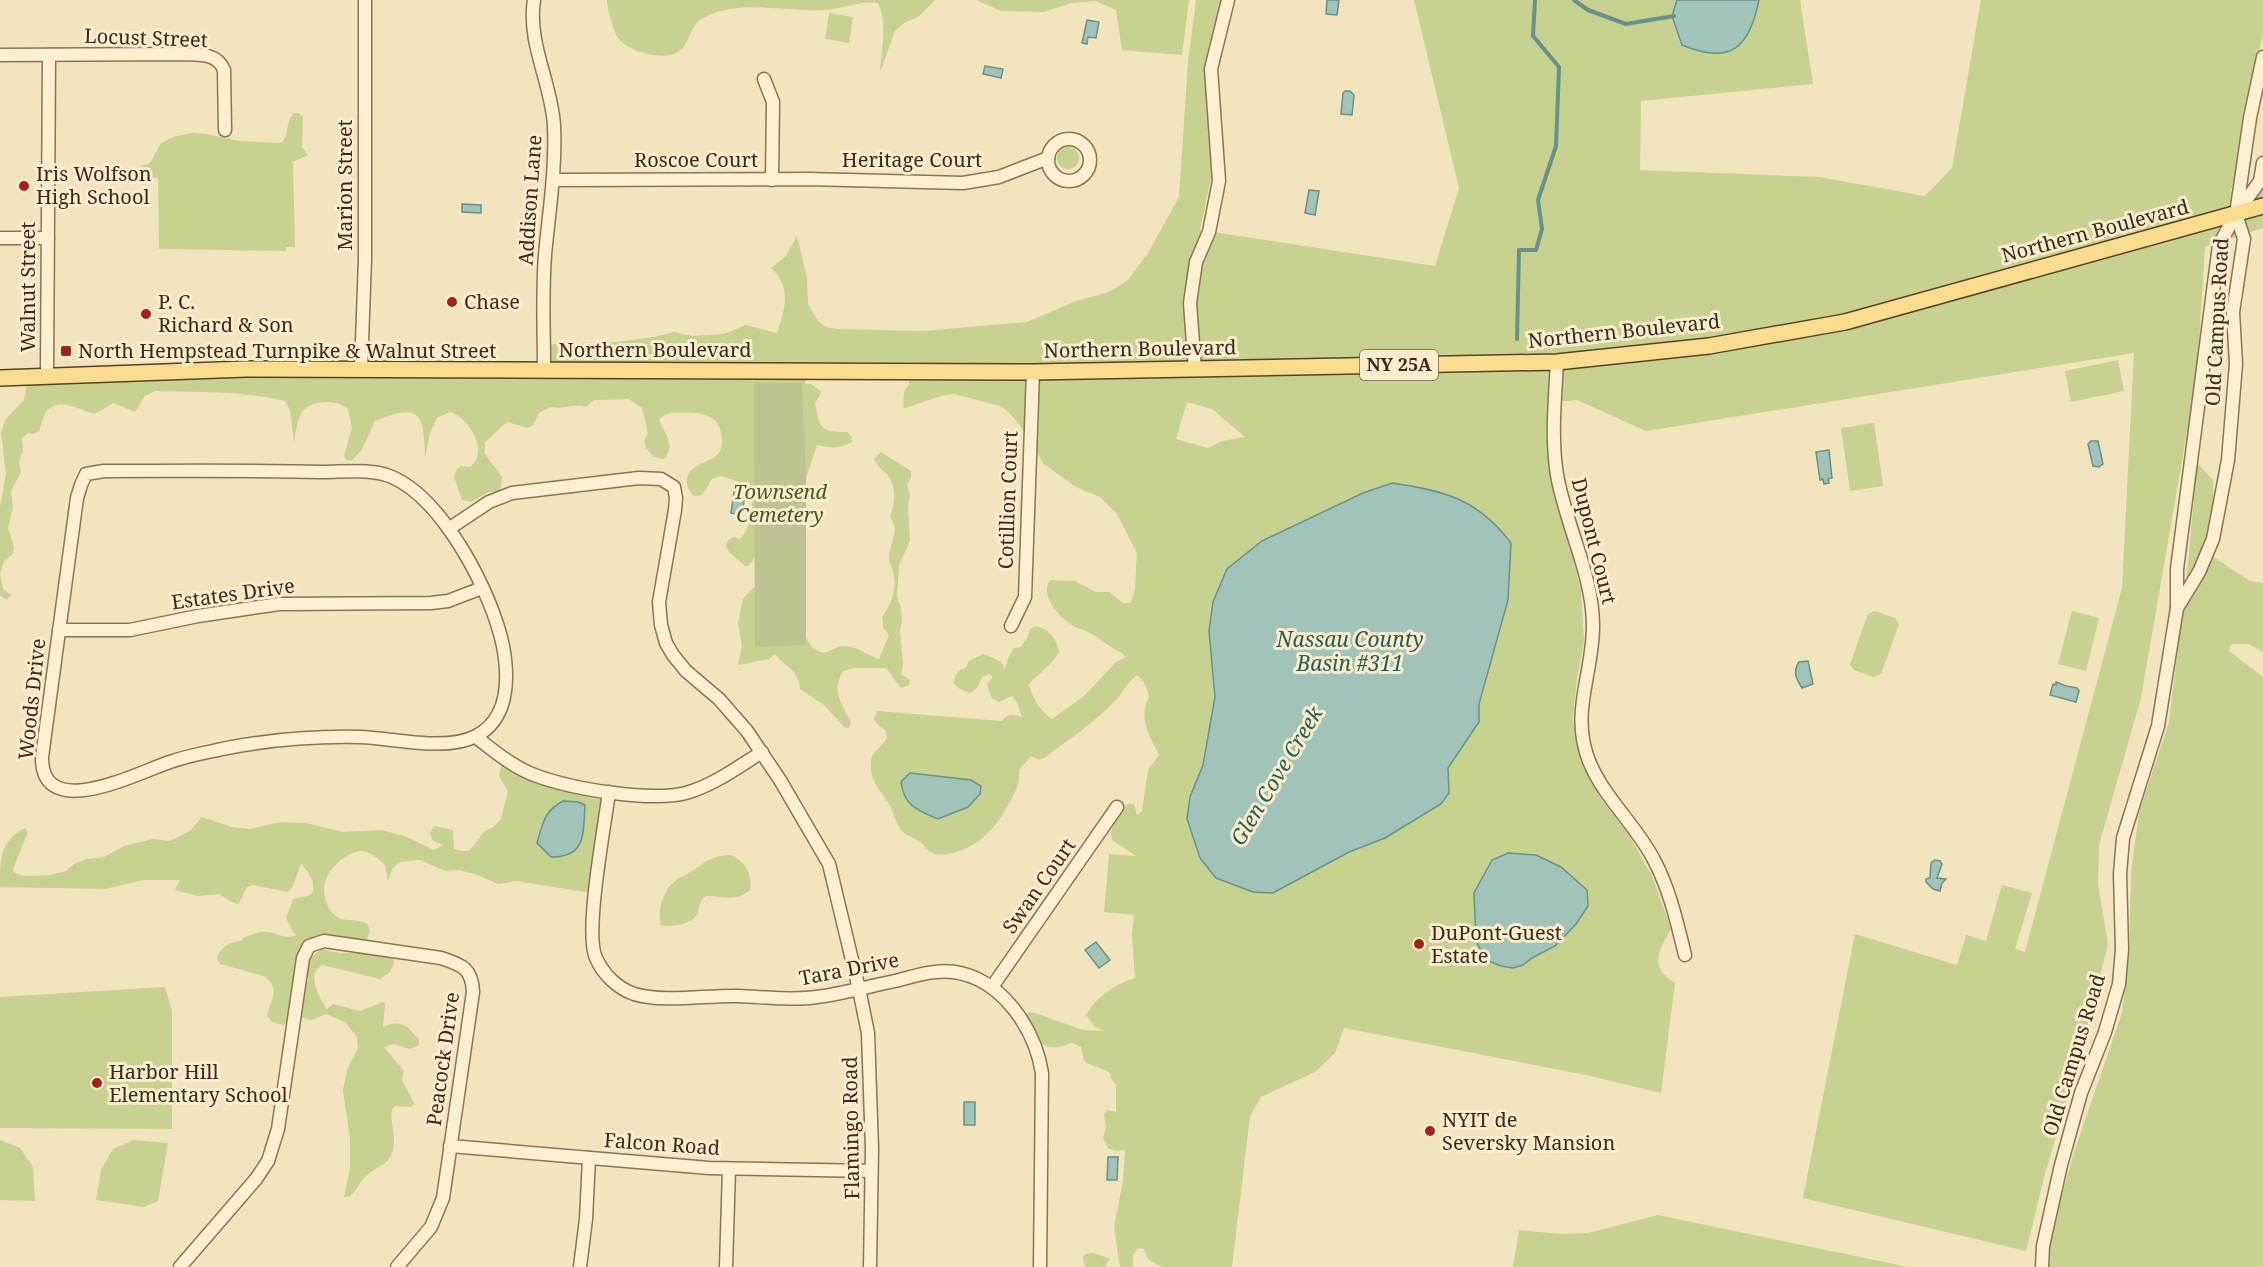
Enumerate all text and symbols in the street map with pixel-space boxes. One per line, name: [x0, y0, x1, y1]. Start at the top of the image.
street label: Locust Street: [84, 22, 208, 53]
street label: Marion Street: [331, 119, 358, 251]
street label: Addison Lane: [511, 134, 548, 266]
street label: Roscoe Court: [634, 146, 758, 173]
street label: Heritage Court: [842, 146, 982, 173]
place label: Iris Wolfson High School: [36, 160, 152, 210]
marker: Iris Wolfson High School: [17, 179, 31, 193]
street label: Northern Boulevard: [1998, 193, 2192, 269]
street label: Walnut Street: [14, 222, 41, 352]
street label: Old Campus Road: [2199, 237, 2234, 407]
place label: P. C. Richard & Son: [158, 288, 294, 338]
place label: Chase: [464, 288, 520, 315]
marker: Chase: [445, 295, 459, 309]
marker: P. C. Richard & Son: [139, 307, 153, 321]
street label: Northern Boulevard: [1527, 307, 1721, 354]
street label: Northern Boulevard: [1043, 333, 1237, 364]
street label: Northern Boulevard: [559, 336, 751, 363]
place label: North Hempstead Turnpike & Walnut Street: [78, 337, 496, 364]
marker: North Hempstead Turnpike & Walnut Street: [59, 344, 73, 358]
road number: NY 25A: [1360, 350, 1438, 380]
street label: Cotillion Court: [992, 430, 1023, 570]
street label: Dupont Court: [1566, 475, 1623, 607]
park label: Townsend Cemetery: [733, 478, 828, 528]
street label: Estates Drive: [169, 571, 296, 616]
water label: Nassau County Basin #311: [1275, 625, 1424, 677]
street label: Woods Drive: [12, 637, 51, 761]
water label: Glen Cove Creek: [1224, 700, 1329, 850]
street label: Swan Court: [996, 833, 1081, 939]
place label: DuPont-Guest Estate: [1431, 919, 1562, 969]
marker: DuPont-Guest Estate: [1412, 937, 1426, 951]
street label: Tara Drive: [797, 946, 901, 991]
street label: Old Campus Road: [2036, 970, 2111, 1139]
street label: Peacock Drive: [420, 990, 465, 1128]
street label: Flamingo Road: [836, 1056, 865, 1200]
place label: Harbor Hill Elementary School: [109, 1058, 288, 1108]
marker: Harbor Hill Elementary School: [90, 1076, 104, 1090]
place label: NYIT de Seversky Mansion: [1442, 1106, 1615, 1156]
marker: NYIT de Seversky Mansion: [1423, 1124, 1437, 1138]
street label: Falcon Road: [603, 1126, 721, 1161]

